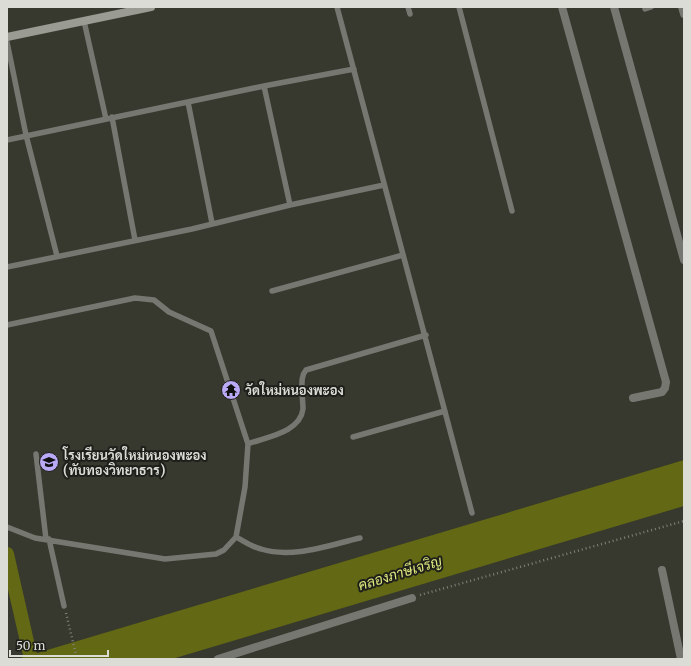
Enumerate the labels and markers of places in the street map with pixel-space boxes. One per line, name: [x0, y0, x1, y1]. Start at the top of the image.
temple icon: วัดใหม่หนองพะอง: [220, 379, 242, 401]
place label: วัดใหม่หนองพะอง: [245, 381, 344, 399]
place label: โรงเรียนวัดใหม่หนองพะอง (ทับทองวิทยาธาร): [62, 446, 207, 479]
school or university icon: โรงเรียนวัดใหม่หนองพะอง (ทับทองวิทยาธาร): [38, 451, 60, 473]

